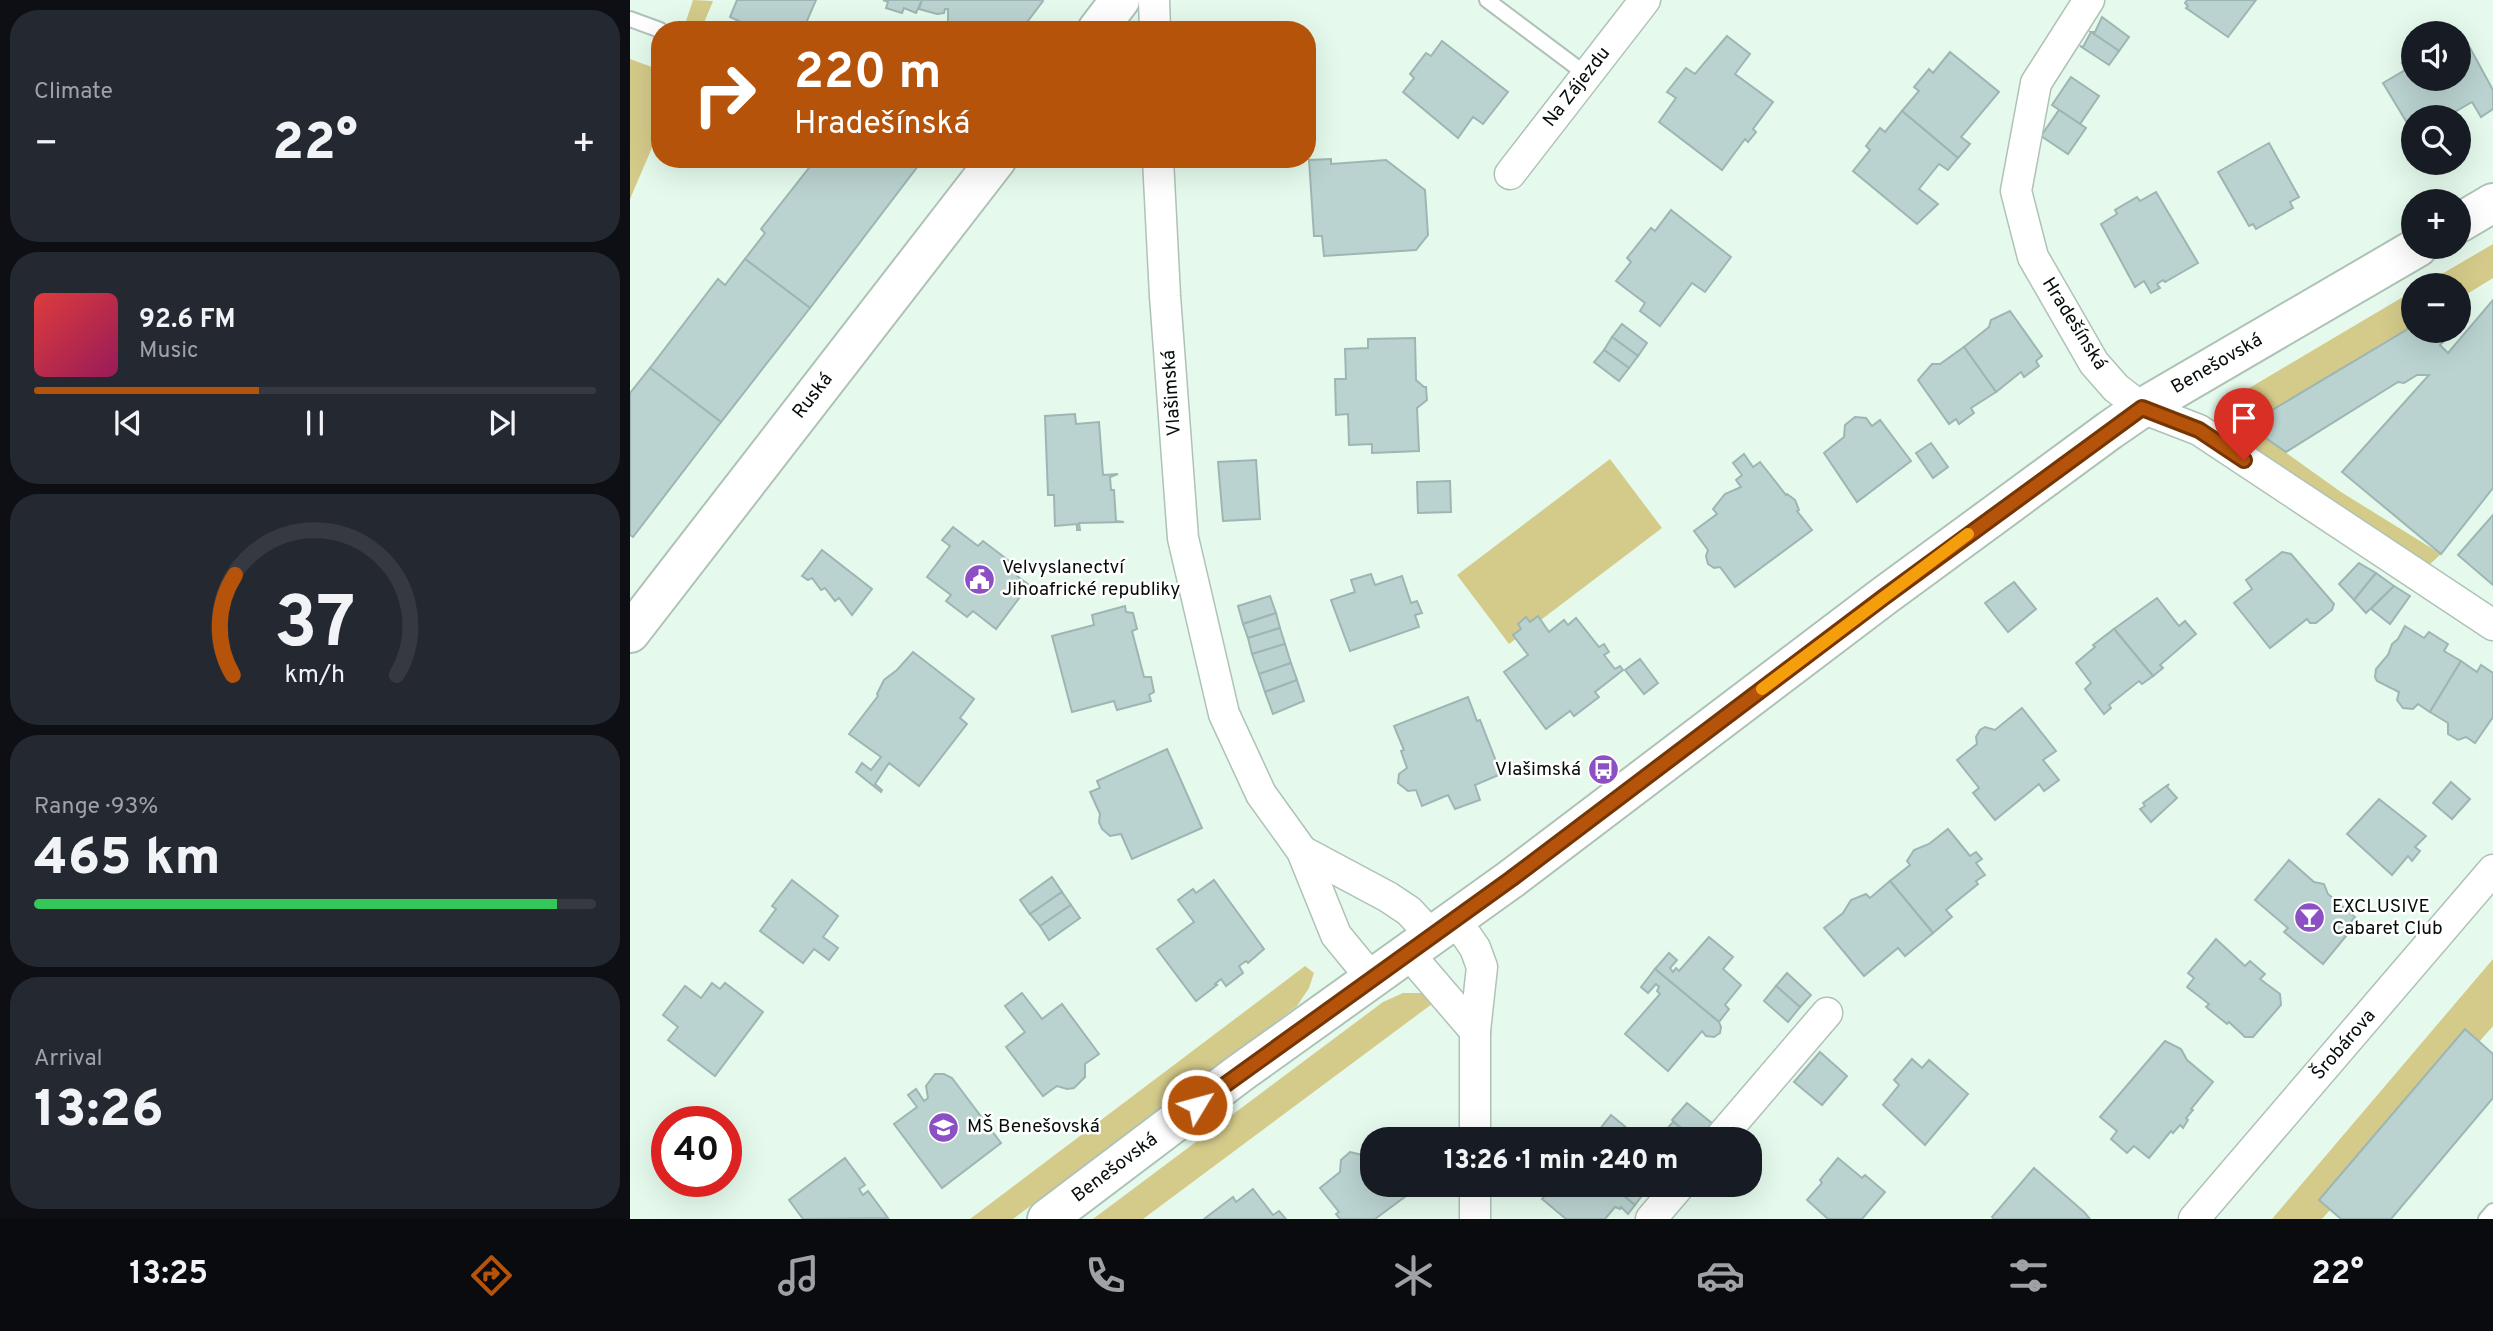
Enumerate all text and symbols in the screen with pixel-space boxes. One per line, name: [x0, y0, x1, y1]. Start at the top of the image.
map controls: [2401, 21, 2471, 343]
button: sound: [2401, 21, 2471, 91]
street label: Na Zájezdu: [1538, 42, 1616, 132]
text: 220 m: [794, 44, 941, 106]
icon: right: [679, 49, 770, 140]
text: Climate: [34, 78, 113, 107]
text: Hradešínská: [794, 105, 970, 145]
button: search: [2401, 105, 2471, 175]
text: 22°: [272, 112, 358, 178]
text: −: [34, 121, 59, 170]
text: +: [571, 121, 596, 170]
button: +: [2401, 189, 2471, 259]
street label: Hradešínská: [2036, 273, 2112, 375]
button: −: [2401, 273, 2471, 343]
text: 92.6 FM: [139, 304, 236, 337]
street label: Benešovská: [2167, 328, 2267, 400]
text: Music: [139, 337, 199, 366]
street label: Vlašimská: [1157, 349, 1187, 437]
street label: Ruská: [788, 368, 838, 424]
pin: [2214, 388, 2274, 460]
icon: arrive: [2225, 399, 2263, 437]
icon: previous: [109, 404, 147, 442]
icon: pause: [296, 404, 334, 442]
icon: next: [483, 404, 521, 442]
place label: Velvyslanectví Jihoafrické republiky: [1002, 556, 1180, 602]
public building icon: Velvyslanectví Jihoafrické republiky: [962, 562, 996, 596]
text: 37: [274, 582, 356, 674]
text: km/h: [285, 660, 345, 692]
bus stop icon: Vlašimská: [1587, 753, 1621, 787]
place label: Vlašimská: [1495, 758, 1581, 782]
text: Range · 93%: [34, 793, 158, 822]
text: 465 km: [34, 827, 221, 893]
place label: EXCLUSIVE Cabaret Club: [2332, 895, 2443, 941]
bar icon: EXCLUSIVE Cabaret Club: [2292, 901, 2326, 935]
street label: Šrobárova: [2306, 1004, 2381, 1085]
text: Arrival: [34, 1045, 103, 1074]
position arrow: [1160, 1068, 1234, 1142]
text: 13:26: [34, 1079, 163, 1145]
speed limit sign: 40: [651, 1106, 742, 1197]
school or university icon: MŠ Benešovská: [927, 1110, 961, 1144]
place label: MŠ Benešovská: [967, 1114, 1100, 1139]
street label: Benešovská: [1067, 1128, 1163, 1208]
text: 13:26 · 1 min · 240 m: [1444, 1145, 1678, 1178]
icon: directions: [467, 1251, 516, 1300]
icon: music: [774, 1251, 823, 1300]
icon: phone: [1081, 1251, 1130, 1300]
icon: climate: [1389, 1251, 1438, 1300]
icon: car: [1696, 1251, 1745, 1300]
icon: filters: [2004, 1251, 2053, 1300]
text: 13:25: [129, 1255, 208, 1295]
text: 22°: [2311, 1255, 2364, 1295]

